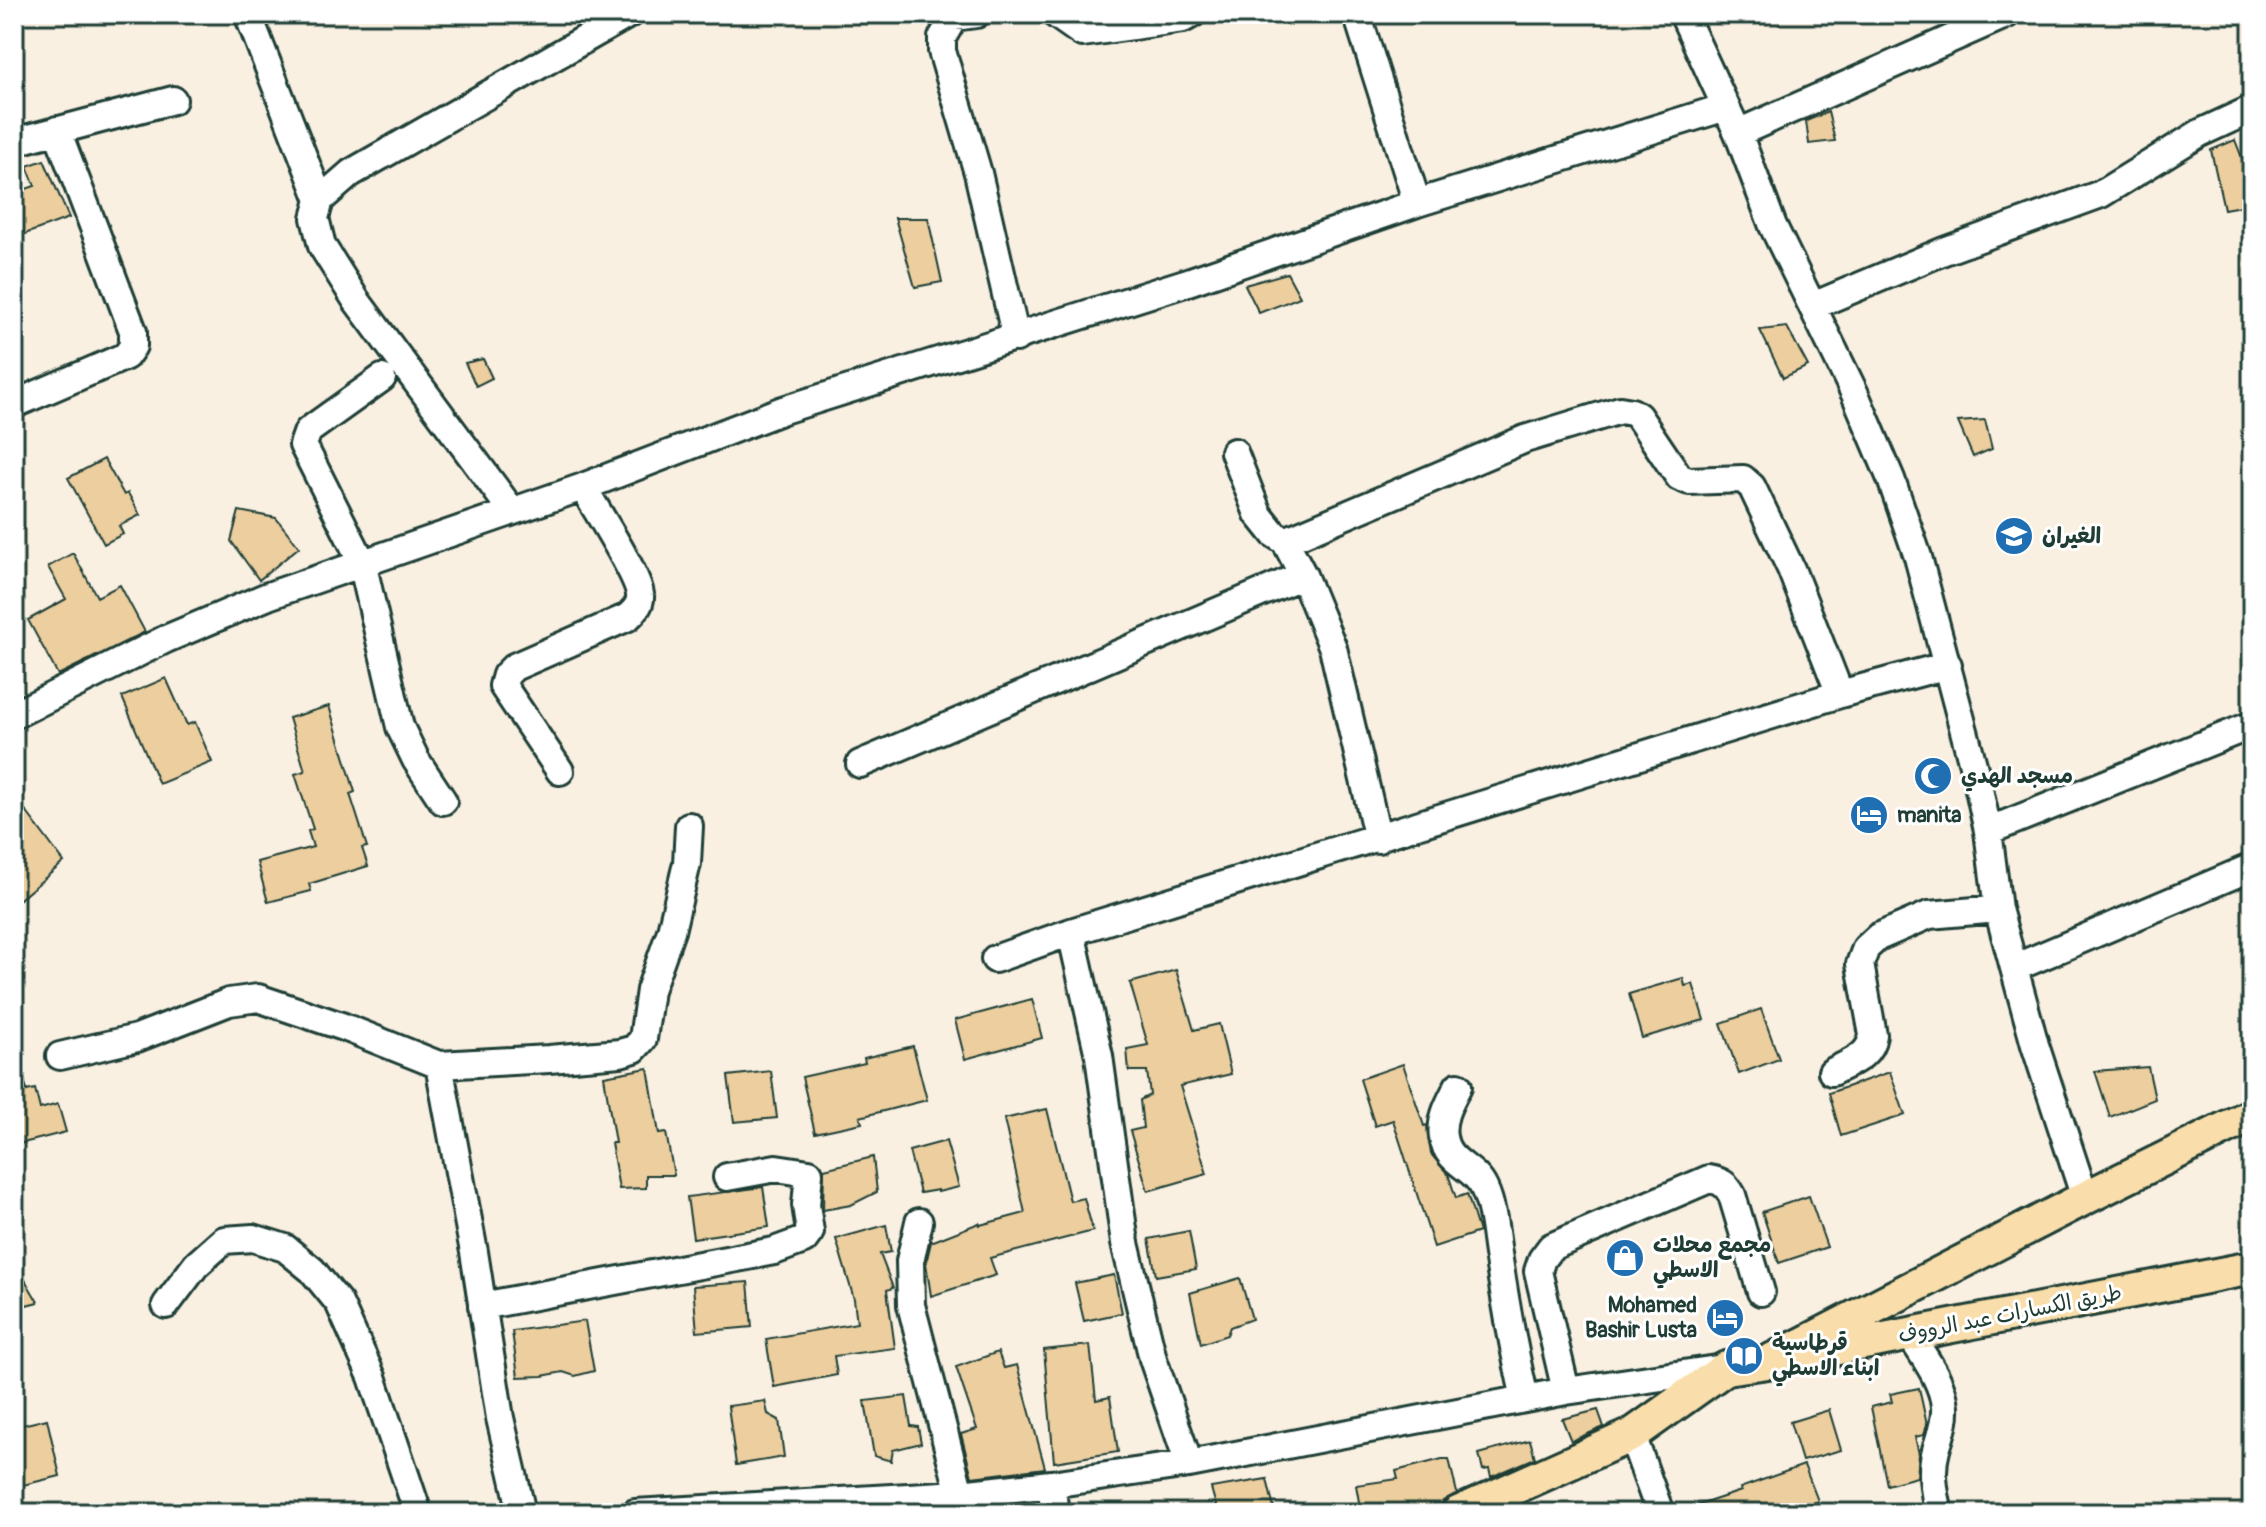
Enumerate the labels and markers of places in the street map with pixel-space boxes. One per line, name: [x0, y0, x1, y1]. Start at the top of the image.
school or university icon: الغيران: [1993, 515, 2035, 557]
place label: الغيران: [2042, 522, 2101, 550]
mosque icon: مسجد الهدي: [1912, 755, 1954, 797]
place label: مسجد الهدي: [1961, 762, 2073, 792]
hotel icon: manita: [1848, 794, 1890, 836]
place label: manita: [1897, 801, 1962, 829]
place label: مجمع محلات الاسطي: [1653, 1231, 1771, 1289]
shop icon: مجمع محلات الاسطي: [1604, 1237, 1646, 1279]
place label: Mohamed Bashir Lusta: [1585, 1291, 1697, 1344]
hotel icon: Mohamed Bashir Lusta: [1704, 1297, 1746, 1339]
place label: قرطاسية ابناء الاسطي: [1772, 1329, 1879, 1387]
library icon: قرطاسية ابناء الاسطي: [1723, 1335, 1765, 1377]

